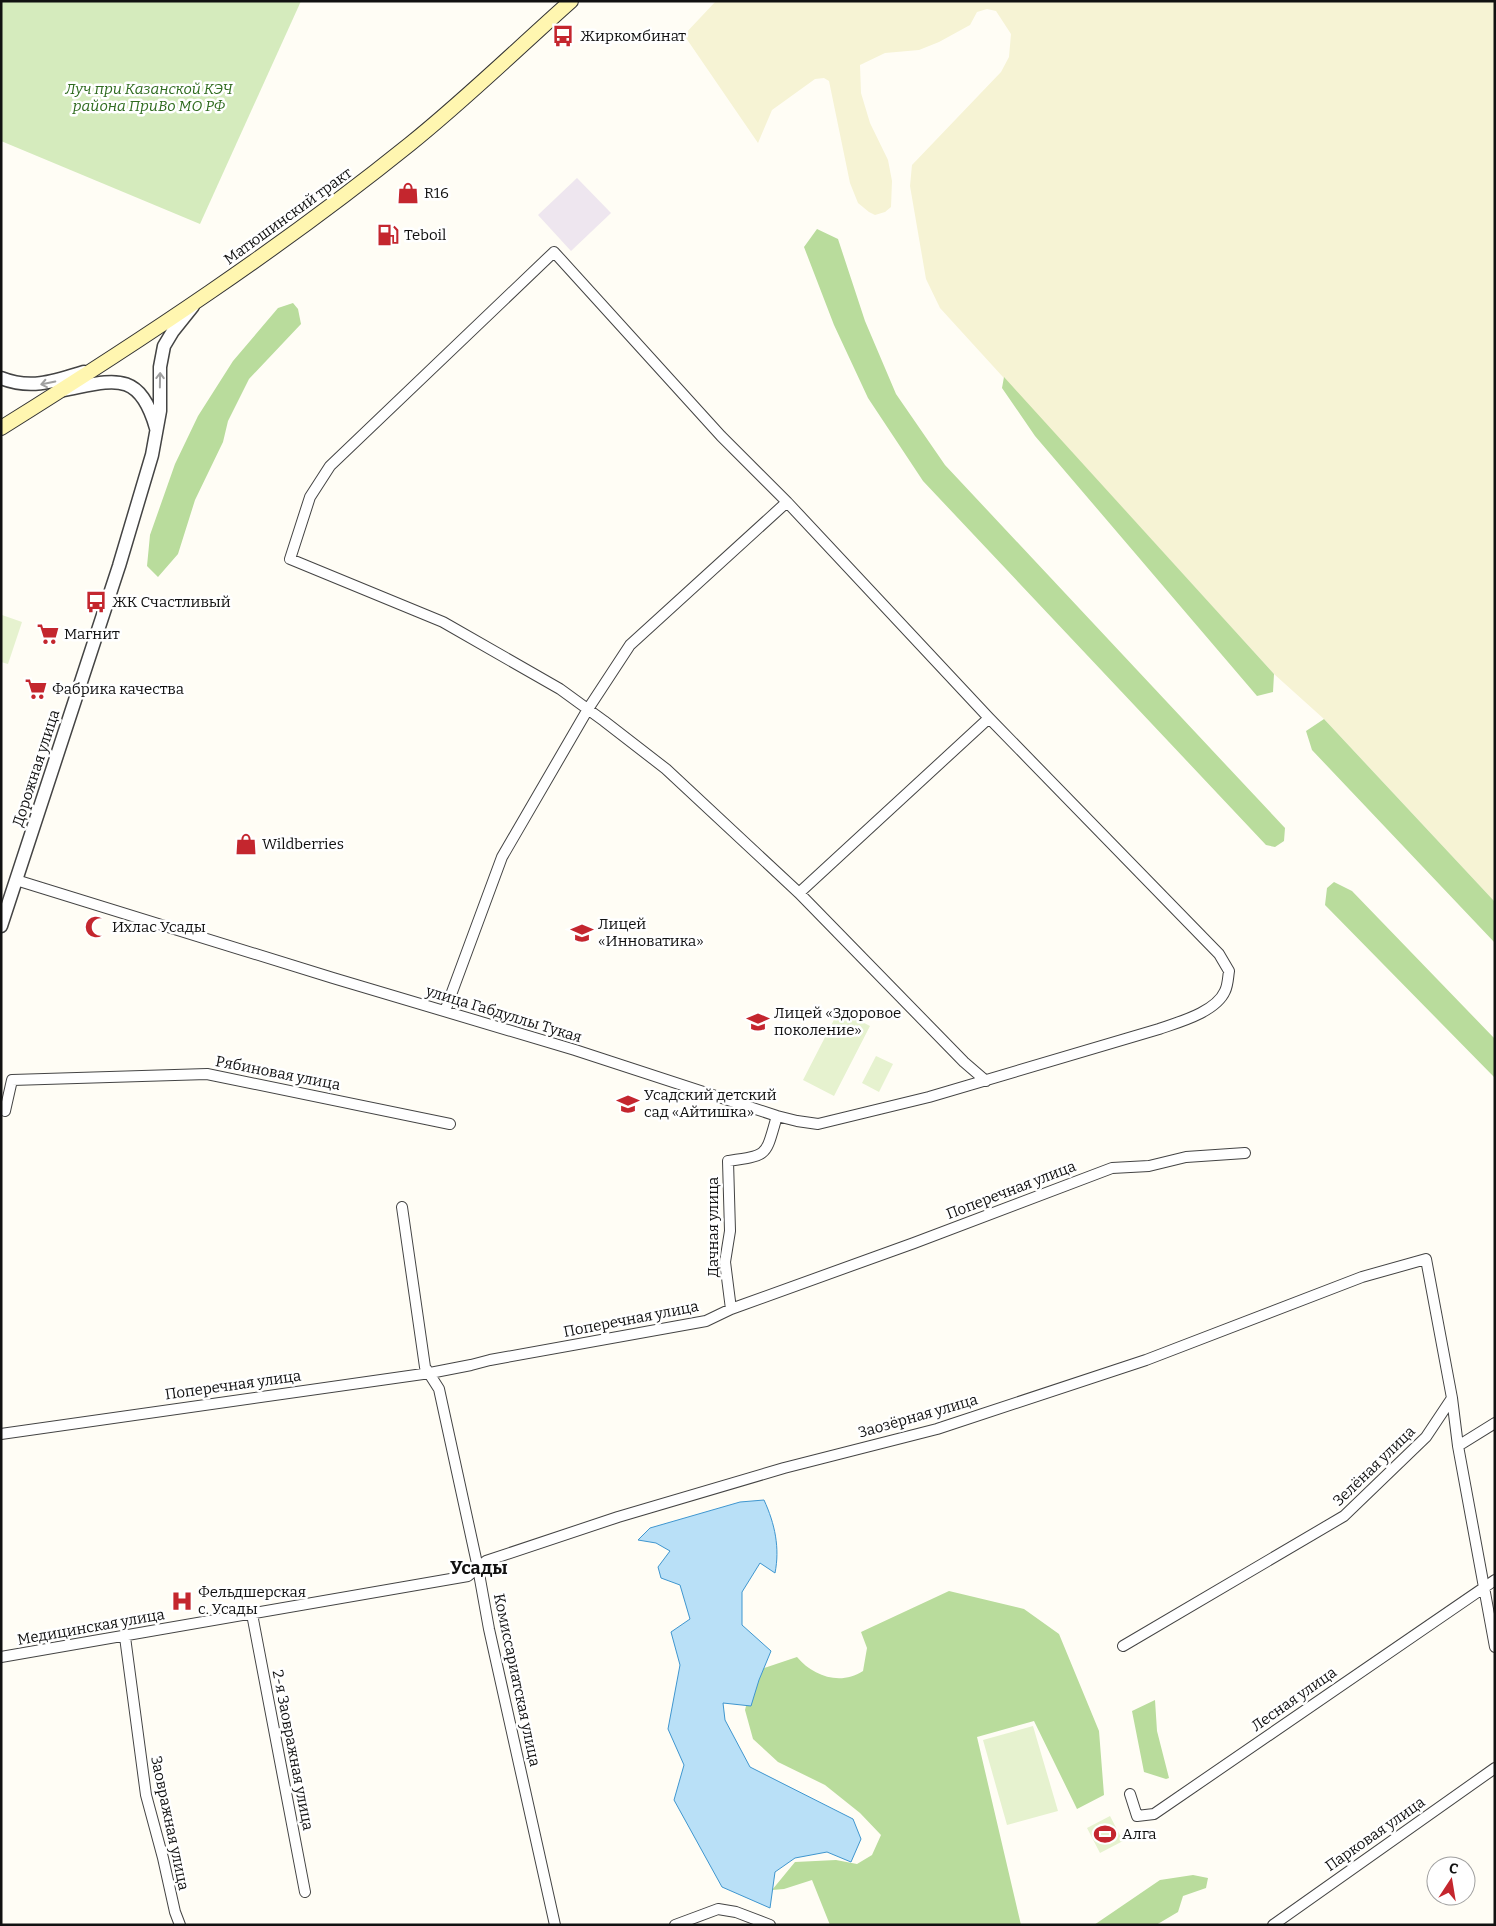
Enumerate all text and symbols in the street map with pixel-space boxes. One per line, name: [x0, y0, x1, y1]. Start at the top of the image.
bus stop icon: Жиркомбинат: [550, 23, 576, 49]
place label: Жиркомбинат: [580, 27, 686, 45]
park label: Луч при Казанской КЭЧ района ПриВо МО РФ: [64, 80, 234, 115]
street label: Матюшинский тракт: [221, 163, 356, 268]
shop icon: R16: [395, 180, 421, 206]
place label: R16: [424, 184, 449, 202]
fuel station icon: Teboil: [375, 222, 401, 248]
place label: Teboil: [404, 226, 446, 244]
one-way arrow: [155, 372, 165, 388]
one-way arrow: [40, 379, 56, 388]
bus stop icon: ЖК Счастливый: [83, 589, 109, 615]
place label: ЖК Счастливый: [112, 593, 231, 611]
supermarket icon: Магнит: [35, 621, 61, 647]
place label: Магнит: [64, 625, 120, 643]
supermarket icon: Фабрика качества: [23, 676, 49, 702]
place label: Фабрика качества: [52, 680, 184, 698]
street label: Дорожная улица: [9, 707, 63, 829]
shop icon: Wildberries: [233, 831, 259, 857]
place label: Wildberries: [262, 835, 344, 853]
mosque icon: Ихлас Усады: [83, 914, 109, 940]
place label: Лицей «Инноватика»: [598, 915, 704, 950]
place label: Ихлас Усады: [112, 918, 206, 936]
school or university icon: Лицей «Инноватика»: [569, 920, 595, 946]
street label: улица Габдуллы Тукая: [423, 981, 584, 1046]
place label: Лицей «Здоровое поколение»: [774, 1004, 901, 1039]
school or university icon: Лицей «Здоровое поколение»: [745, 1009, 771, 1035]
street label: Рябиновая улица: [214, 1052, 342, 1094]
place label: Усадский детский сад «Айтишка»: [644, 1086, 777, 1121]
school or university icon: Усадский детский сад «Айтишка»: [615, 1091, 641, 1117]
street label: Поперечная улица: [944, 1157, 1078, 1223]
street label: Дачная улица: [704, 1177, 722, 1277]
street label: Поперечная улица: [562, 1297, 700, 1341]
street label: Поперечная улица: [164, 1367, 302, 1403]
street label: Заозёрная улица: [856, 1390, 980, 1442]
street label: Зелёная улица: [1329, 1422, 1419, 1510]
district label: Усады: [450, 1557, 508, 1579]
place label: Фельдшерская с. Усады: [198, 1583, 306, 1618]
hospital icon: Фельдшерская с. Усады: [169, 1588, 195, 1614]
street label: Комиссариатская улица: [490, 1592, 544, 1768]
street label: Медицинская улица: [16, 1605, 166, 1649]
street label: Лесная улица: [1248, 1663, 1340, 1735]
street label: 2-я Заовражная улица: [269, 1668, 317, 1832]
street label: Заовражная улица: [147, 1754, 193, 1892]
street label: Парковая улица: [1322, 1793, 1428, 1875]
sports icon: Алга: [1092, 1821, 1118, 1847]
place label: Алга: [1122, 1825, 1157, 1843]
north arrow: [1426, 1856, 1476, 1906]
text: С: [1447, 1860, 1460, 1878]

